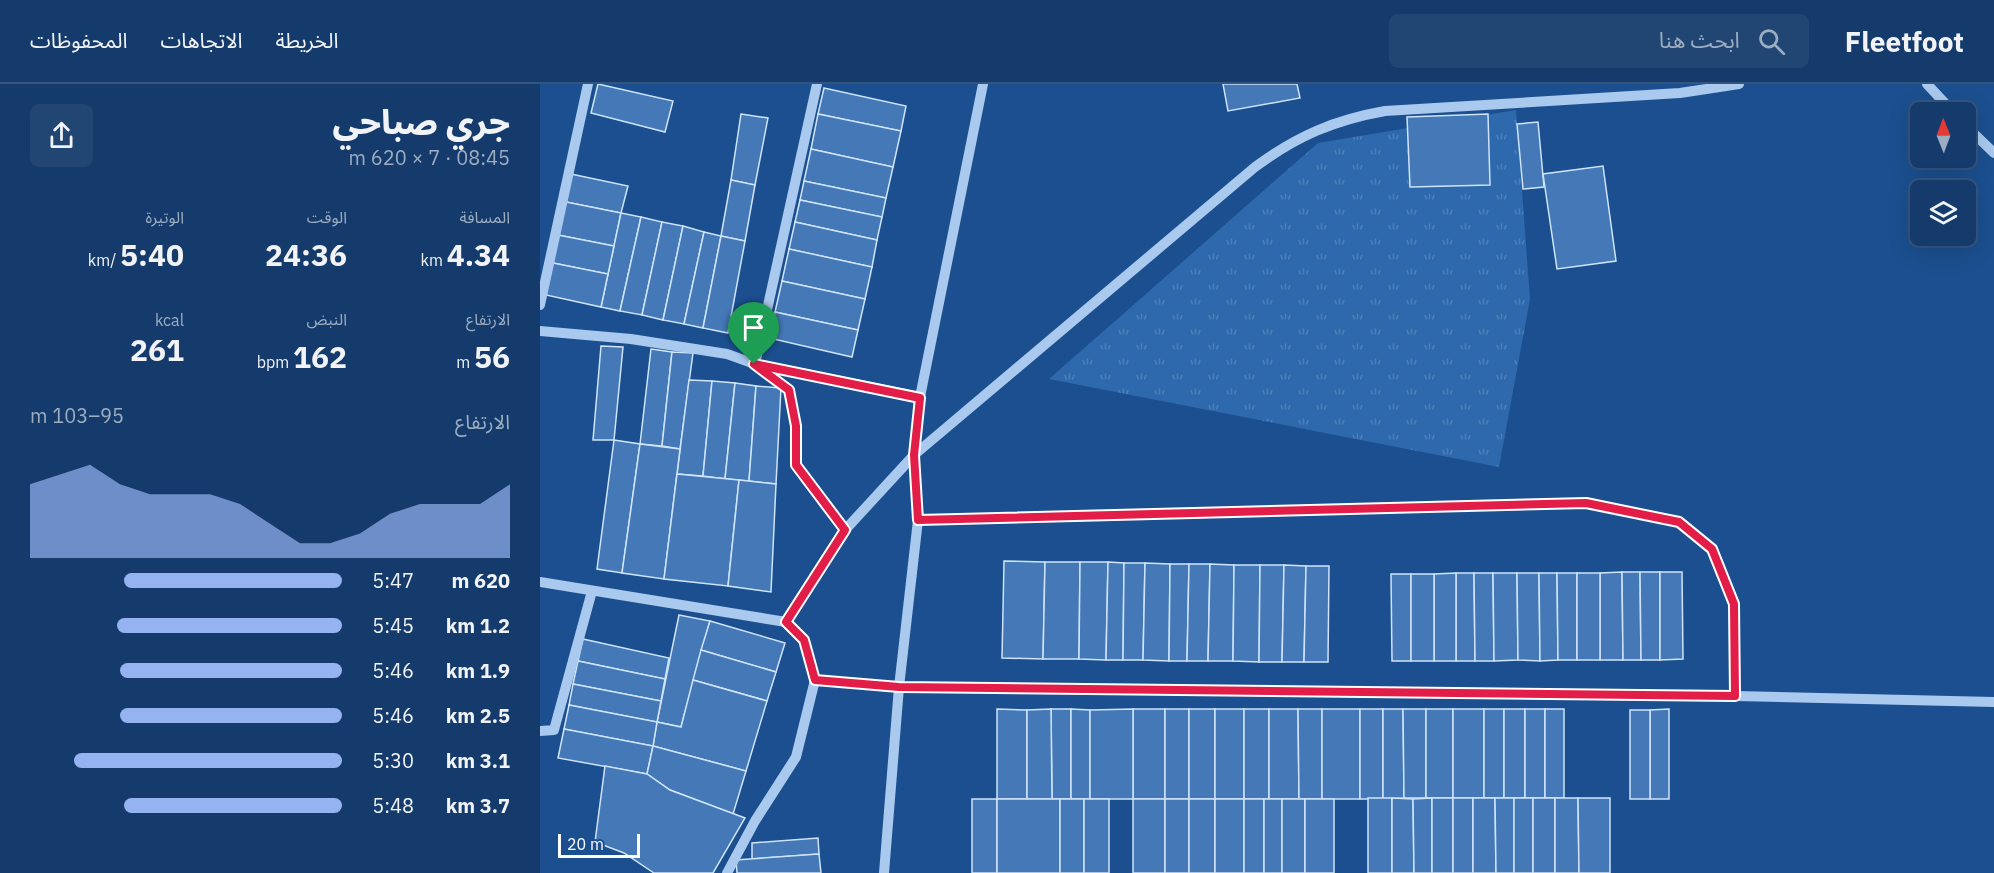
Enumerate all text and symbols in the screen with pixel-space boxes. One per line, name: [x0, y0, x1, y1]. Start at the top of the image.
search box: [1389, 14, 1809, 68]
text: Fleetfoot: [1845, 23, 1964, 60]
text: ابحث هنا: [1659, 25, 1740, 54]
icon: search: [1755, 25, 1788, 58]
text: المحفوظات: [30, 26, 127, 54]
text: الاتجاهات: [160, 26, 242, 54]
text: الخريطة: [275, 26, 338, 54]
text: جري صباحي: [333, 100, 510, 143]
north arrow: [1910, 102, 1976, 168]
map controls: [1910, 102, 1976, 246]
button: share: [30, 104, 93, 167]
text: 08:45 · 7 × 620 m: [349, 144, 510, 171]
button: layers: [1910, 180, 1976, 246]
text: الوتيرة: [146, 207, 184, 227]
text: الوقت: [307, 207, 347, 227]
text: المسافة: [460, 207, 510, 227]
text: 5:40: [120, 235, 184, 274]
text: 24:36: [265, 235, 347, 274]
text: 4.34: [447, 235, 510, 274]
text: /km: [88, 250, 120, 270]
text: km: [421, 250, 447, 270]
pin: [728, 302, 779, 364]
text: النبض: [306, 309, 347, 329]
text: الارتفاع: [466, 309, 510, 329]
text: kcal: [155, 310, 184, 330]
icon: arrive: [737, 311, 770, 344]
text: 261: [130, 330, 184, 369]
text: 162: [293, 337, 347, 376]
text: 56: [474, 337, 510, 376]
text: bpm: [257, 352, 293, 372]
text: m: [456, 352, 474, 372]
text: 95–103 m: [30, 402, 124, 429]
text: الارتفاع: [455, 408, 510, 435]
text: 5:47: [372, 567, 414, 594]
text: 620 m: [451, 567, 510, 594]
text: 5:45: [372, 612, 414, 639]
text: 1.2 km: [446, 612, 510, 639]
text: 5:46: [372, 657, 414, 684]
text: 1.9 km: [446, 657, 510, 684]
text: 5:46: [372, 702, 414, 729]
text: 2.5 km: [446, 702, 510, 729]
text: 5:30: [372, 747, 414, 774]
text: 3.1 km: [446, 747, 510, 774]
text: 5:48: [372, 792, 414, 819]
text: 3.7 km: [446, 792, 510, 819]
scale bar: [558, 831, 640, 858]
text: 20 m: [567, 834, 604, 854]

